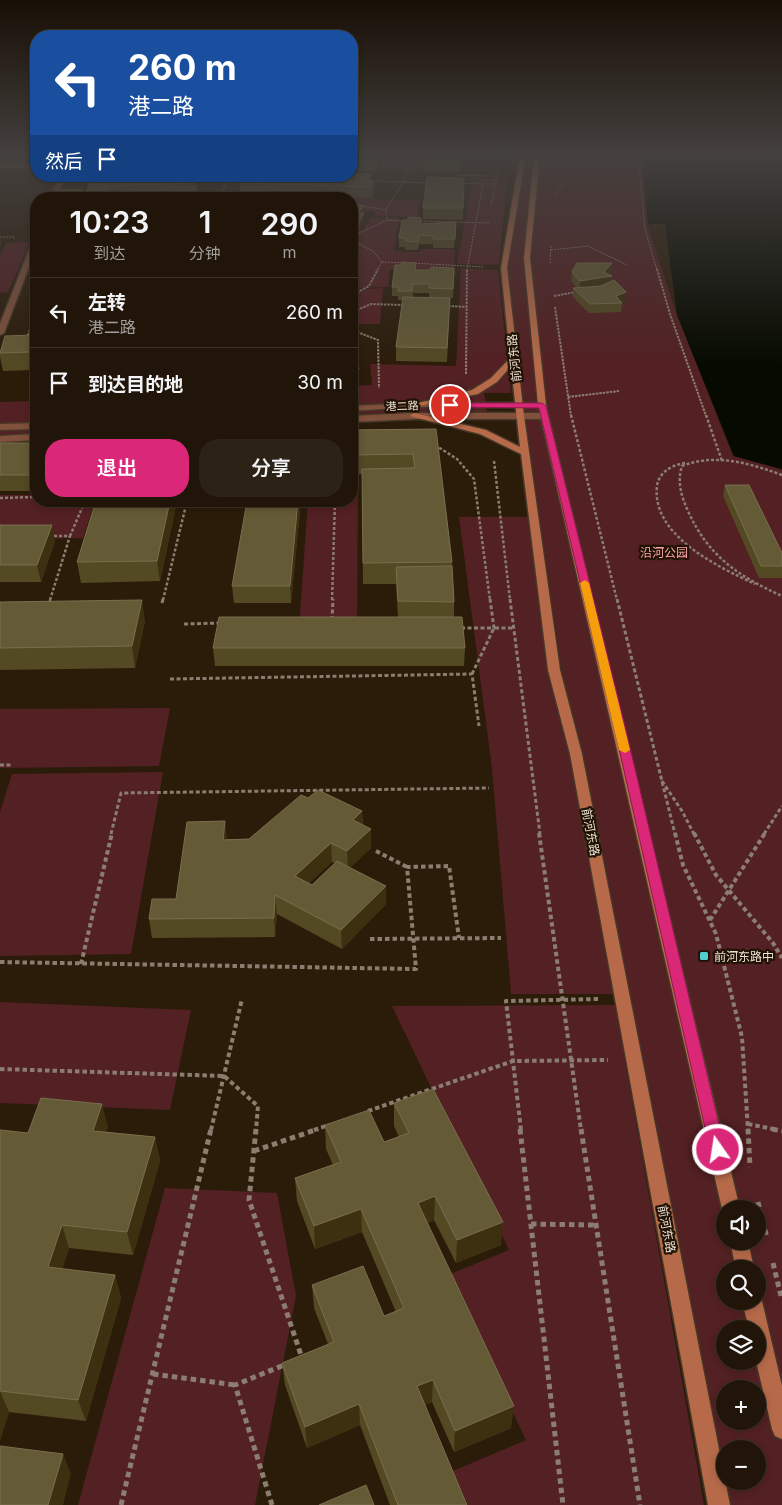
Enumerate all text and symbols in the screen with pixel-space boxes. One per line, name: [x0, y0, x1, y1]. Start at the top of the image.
text: 260 m: [128, 46, 237, 88]
icon: left: [45, 50, 110, 115]
text: 港二路: [128, 93, 194, 119]
icon: arrive: [93, 145, 121, 173]
text: 然后: [45, 150, 83, 173]
text: 10:23: [70, 204, 149, 240]
text: 1: [199, 204, 211, 240]
text: 290: [261, 206, 318, 242]
text: m: [283, 242, 297, 262]
text: 到达: [94, 243, 126, 263]
text: 分钟: [189, 243, 221, 263]
text: 左转: [88, 291, 126, 314]
icon: left: [45, 299, 73, 327]
text: 260 m: [286, 301, 343, 324]
text: 港二路: [88, 317, 136, 337]
street label: 前河东路: [504, 333, 524, 383]
icon: arrive: [45, 369, 73, 397]
text: 30 m: [297, 371, 343, 394]
text: 到达目的地: [88, 373, 183, 396]
pin: [429, 384, 471, 426]
icon: arrive: [436, 391, 464, 419]
street label: 港二路: [385, 398, 419, 414]
button: 退出: [45, 439, 189, 497]
button: 分享: [199, 439, 343, 497]
park label: 沿河公园: [640, 545, 688, 560]
street label: 前河东路: [579, 807, 603, 857]
place label: 前河东路中: [714, 949, 774, 964]
marker: 前河东路中: [698, 950, 710, 962]
position arrow: [691, 1123, 743, 1175]
map controls: [716, 1200, 766, 1490]
button: sound: [716, 1200, 766, 1250]
street label: 前河东路: [655, 1204, 679, 1254]
button: search: [716, 1260, 766, 1310]
button: layers: [716, 1320, 766, 1370]
button: +: [716, 1380, 766, 1430]
button: −: [716, 1440, 766, 1490]

